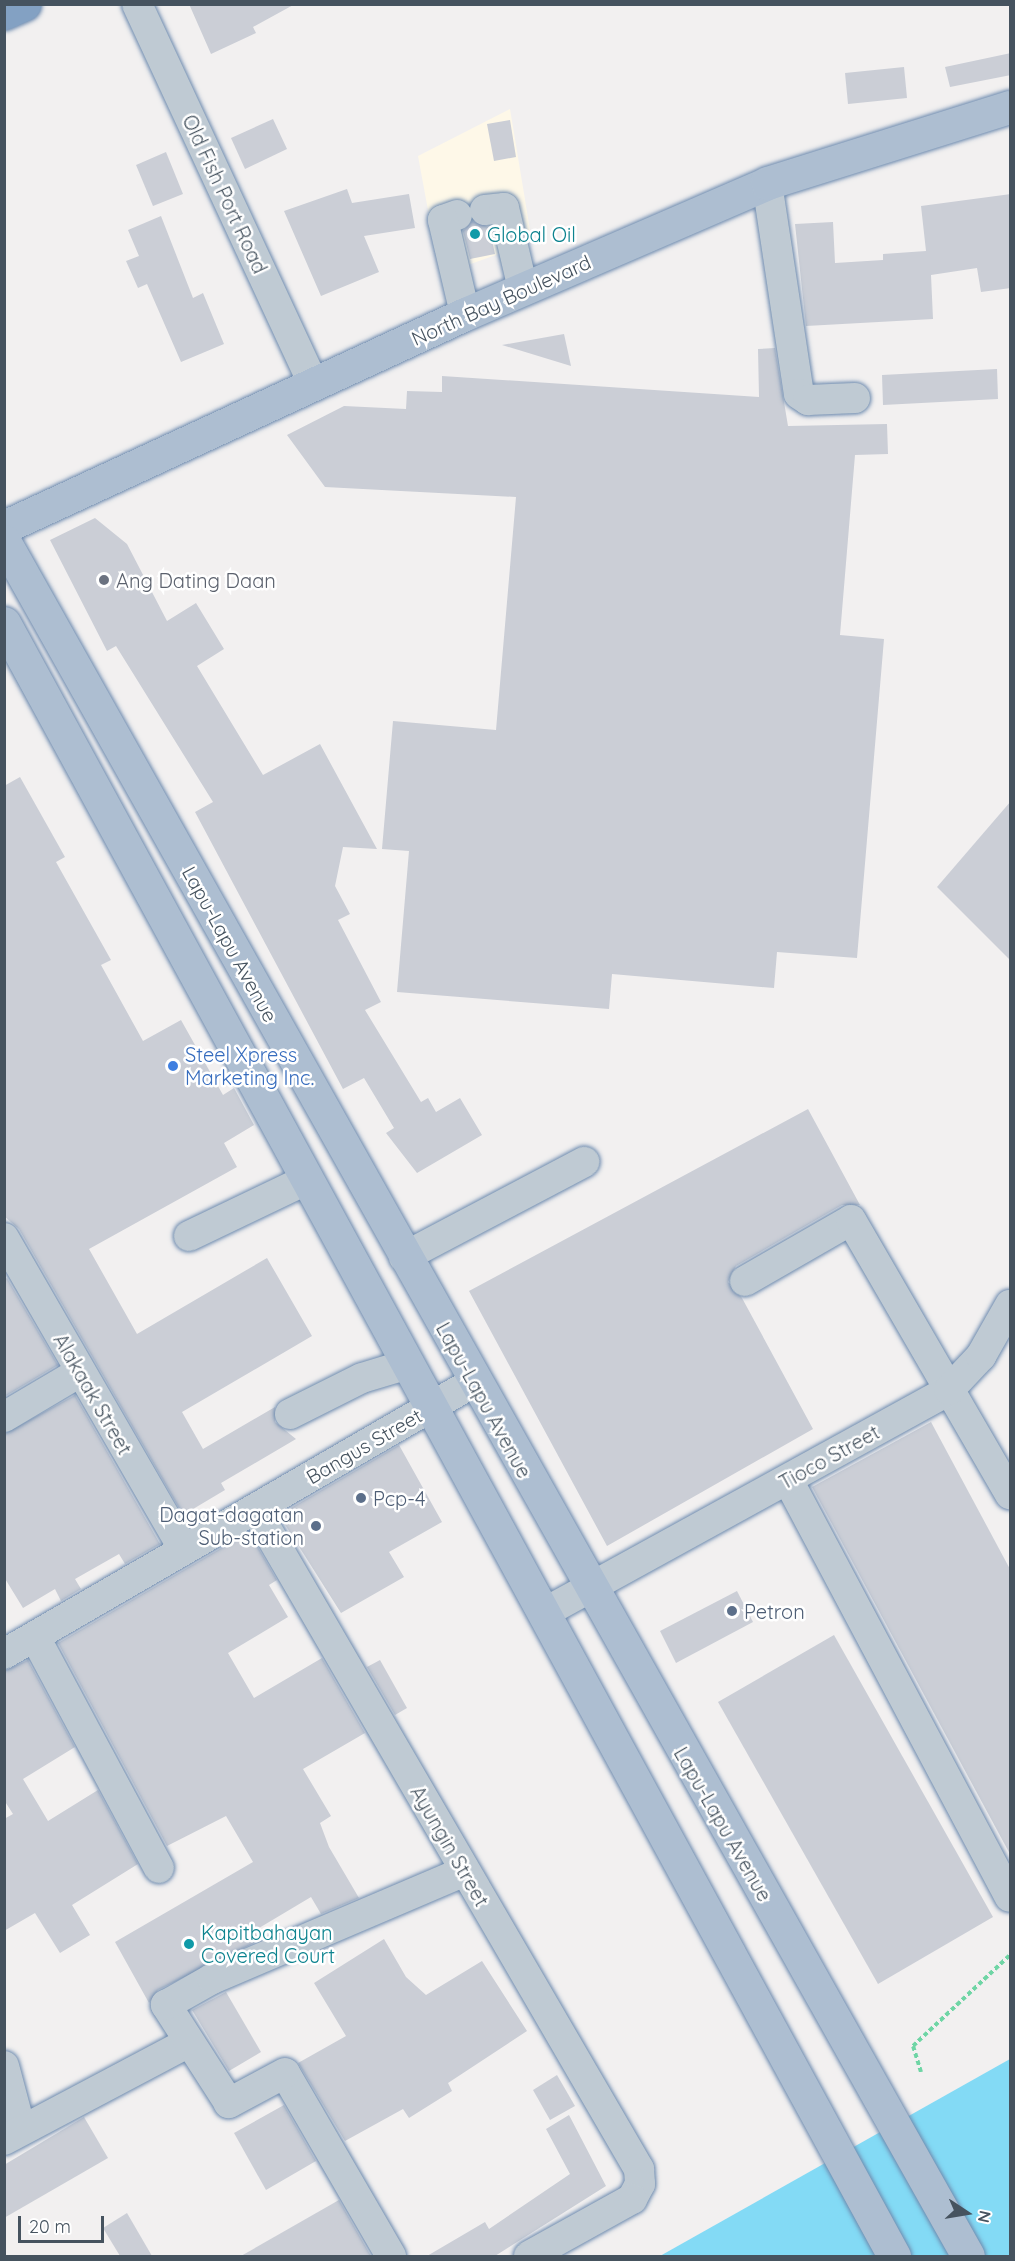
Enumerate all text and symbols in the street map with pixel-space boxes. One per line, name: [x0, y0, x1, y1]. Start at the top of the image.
street label: Old Fish Port Road: [178, 111, 272, 277]
place label: Global Oil: [487, 222, 576, 246]
marker: Global Oil: [468, 227, 482, 241]
street label: North Bay Boulevard: [408, 250, 594, 350]
place label: Ang Dating Daan: [116, 568, 276, 592]
marker: Ang Dating Daan: [97, 573, 111, 587]
street label: Lapu-Lapu Avenue: [177, 862, 283, 1026]
place label: Steel Xpress Marketing Inc.: [185, 1042, 314, 1089]
marker: Steel Xpress Marketing Inc.: [166, 1059, 180, 1073]
street label: Lapu-Lapu Avenue: [431, 1318, 537, 1482]
street label: Alakaak Street: [49, 1329, 137, 1459]
street label: Bangus Street: [302, 1403, 426, 1489]
street label: Tioco Street: [775, 1420, 883, 1494]
place label: Pcp-4: [373, 1486, 426, 1510]
marker: Pcp-4: [354, 1491, 368, 1505]
place label: Dagat-dagatan Sub-station: [159, 1502, 304, 1549]
marker: Dagat-dagatan Sub-station: [309, 1519, 323, 1533]
place label: Petron: [744, 1599, 805, 1623]
marker: Petron: [725, 1604, 739, 1618]
street label: Lapu-Lapu Avenue: [669, 1743, 777, 1905]
street label: Ayungin Street: [406, 1781, 494, 1911]
place label: Kapitbahayan Covered Court: [201, 1920, 335, 1967]
marker: Kapitbahayan Covered Court: [182, 1937, 196, 1951]
north arrow: [937, 2183, 997, 2243]
scale bar: [21, 2204, 106, 2242]
text: N: [974, 2209, 996, 2225]
text: 20 m: [29, 2215, 71, 2238]

